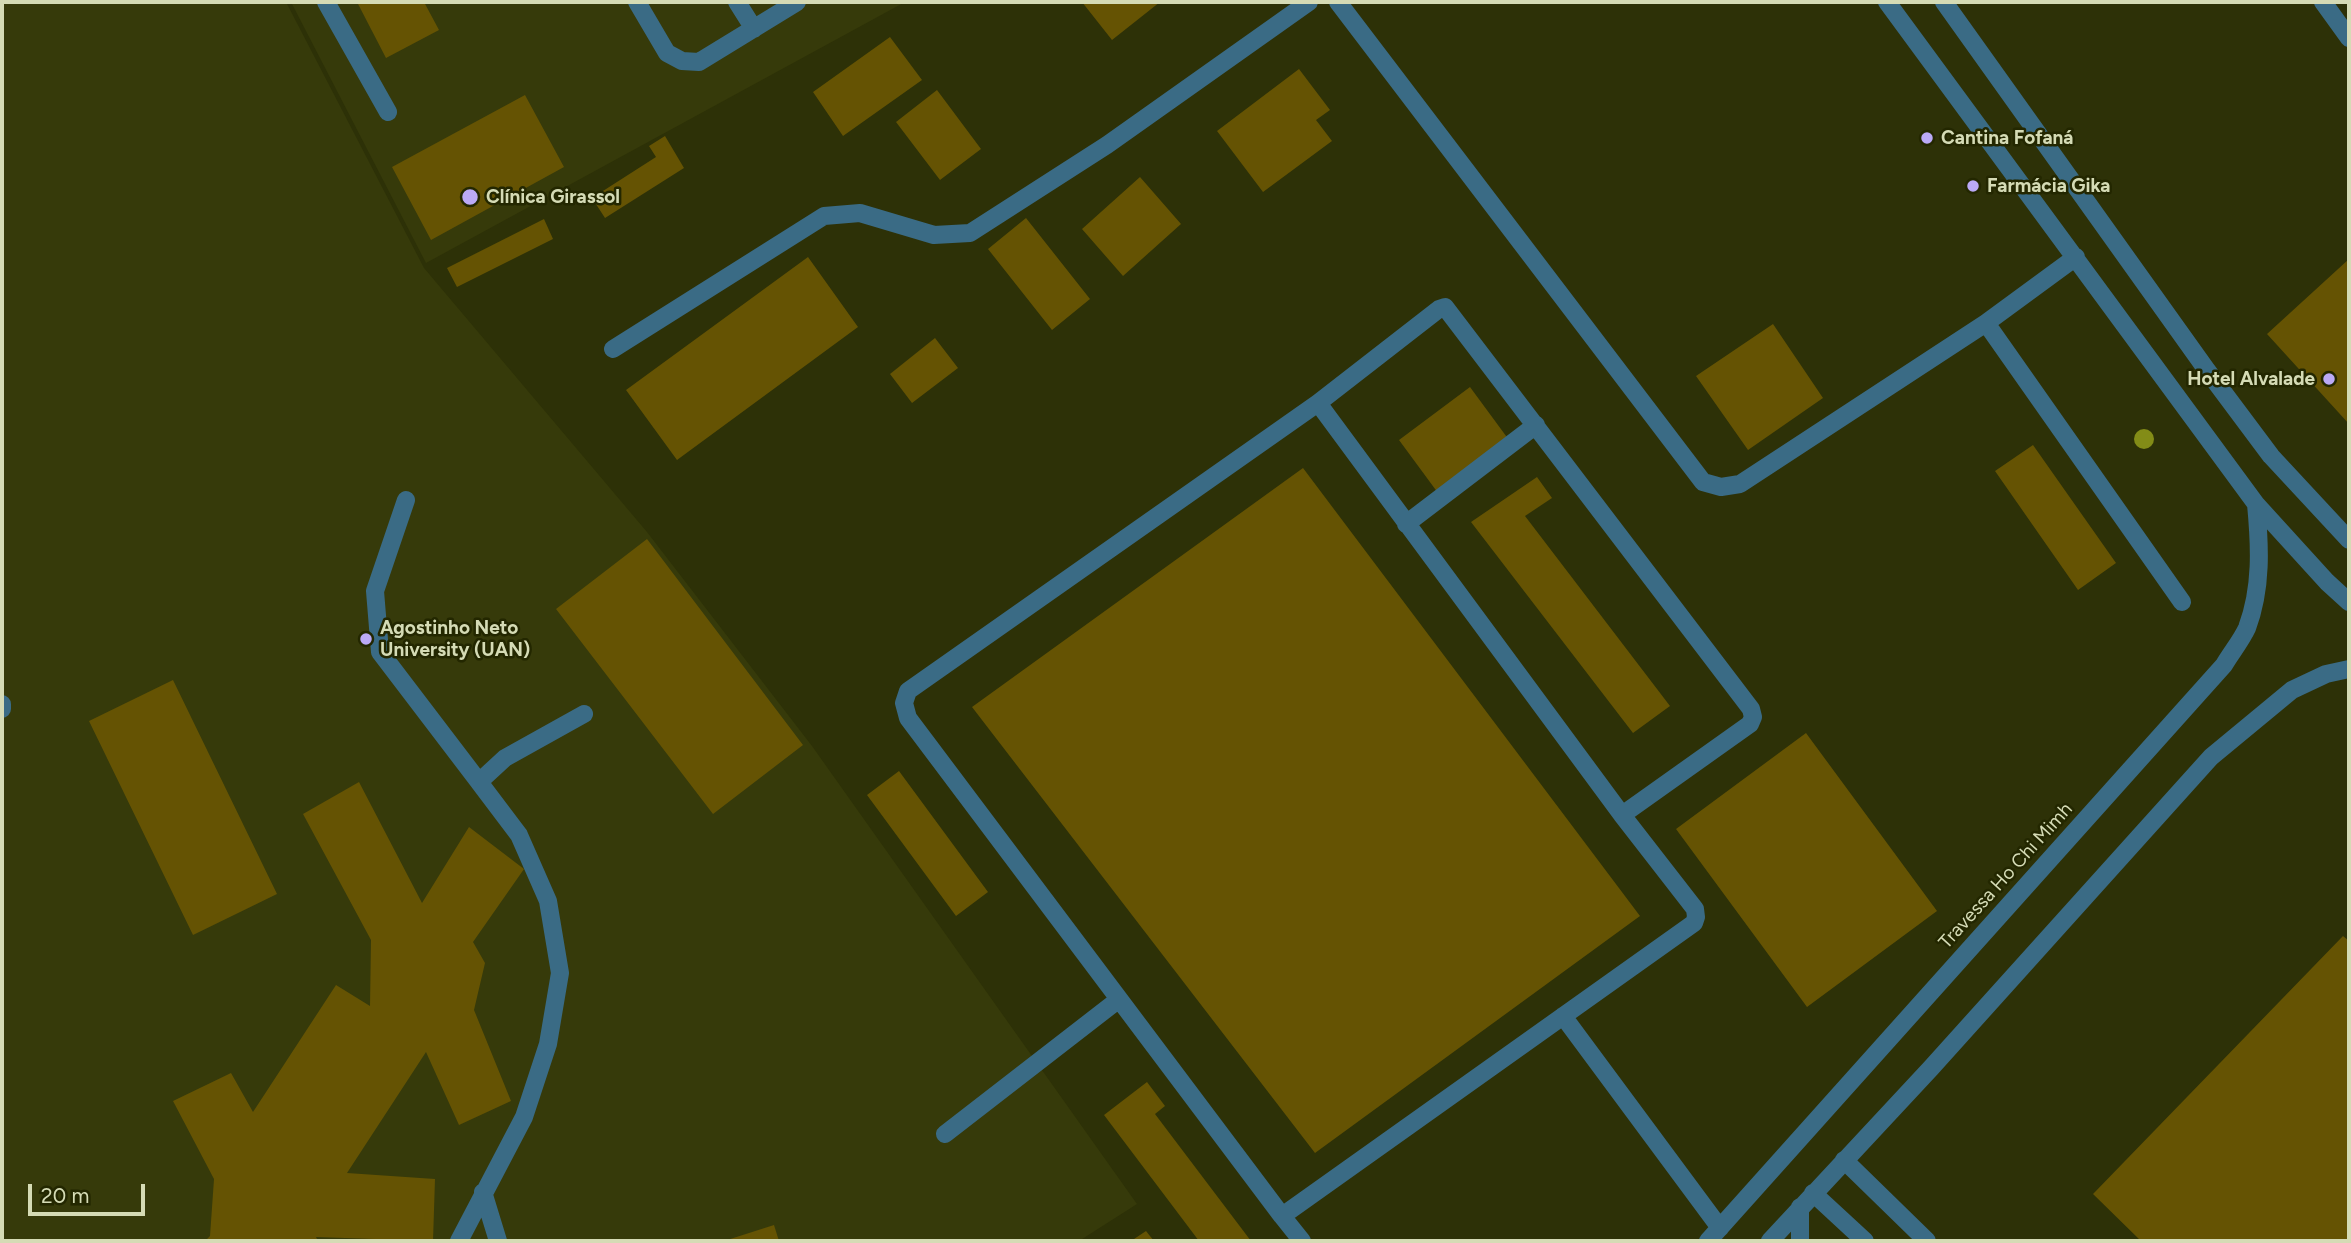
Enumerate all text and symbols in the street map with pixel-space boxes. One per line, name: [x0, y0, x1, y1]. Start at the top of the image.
place label: Cantina Fofaná: [1941, 127, 2073, 149]
marker: Cantina Fofaná: [1919, 130, 1935, 146]
place label: Farmácia Gika: [1987, 175, 2110, 197]
marker: Farmácia Gika: [1965, 178, 1981, 194]
place label: Clínica Girassol: [486, 186, 620, 208]
marker: Clínica Girassol: [460, 187, 480, 207]
place label: Hotel Alvalade: [2187, 368, 2315, 390]
marker: Hotel Alvalade: [2321, 371, 2337, 387]
place label: Agostinho Neto University (UAN): [380, 617, 530, 661]
marker: Agostinho Neto University (UAN): [358, 631, 374, 647]
street label: Travessa Ho Chi Mimh: [1935, 798, 2077, 954]
scale bar: [32, 1170, 149, 1214]
text: 20 m: [41, 1183, 89, 1208]

